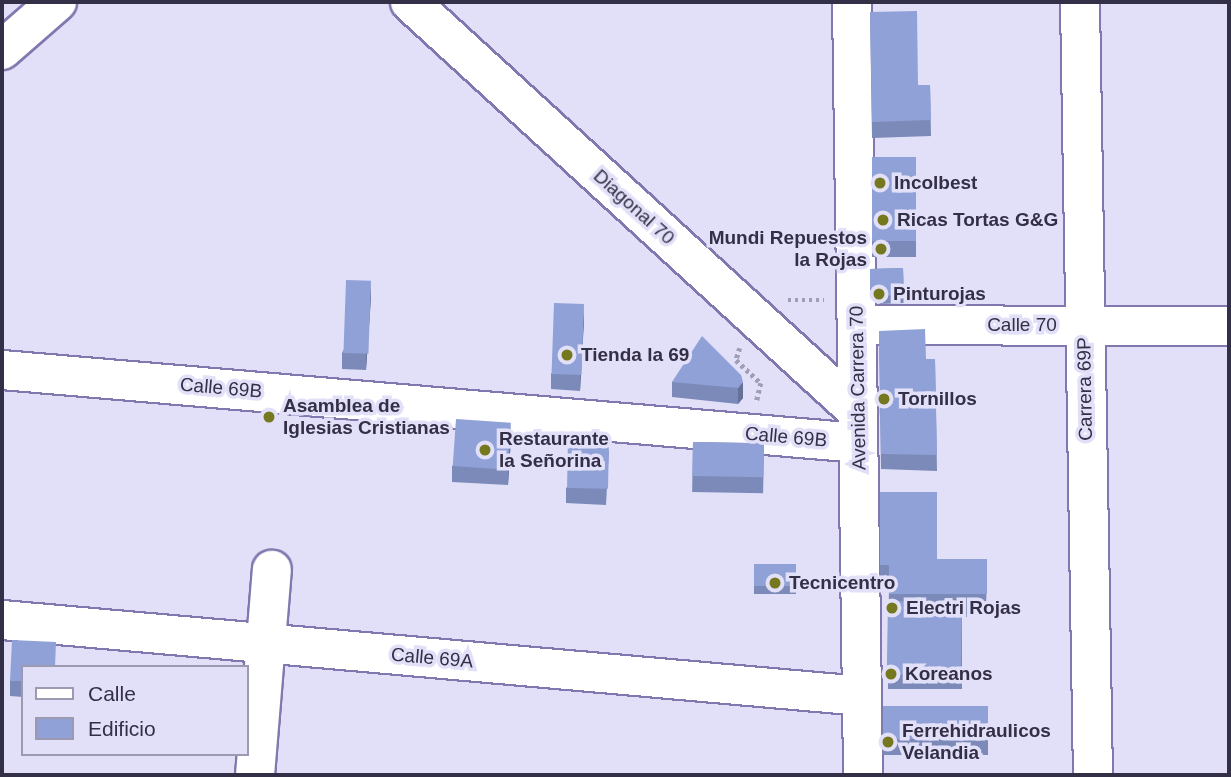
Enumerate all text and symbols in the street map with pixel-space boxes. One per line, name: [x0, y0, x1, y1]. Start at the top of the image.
street label: Diagonal 70: [589, 165, 679, 249]
place label: Incolbest: [894, 172, 977, 194]
marker: Incolbest: [872, 175, 888, 191]
place label: Ricas Tortas G&G: [897, 209, 1058, 231]
marker: Ricas Tortas G&G: [875, 212, 891, 228]
place label: Mundi Repuestos la Rojas: [709, 227, 867, 271]
marker: Mundi Repuestos la Rojas: [873, 241, 889, 257]
place label: Pinturojas: [893, 283, 986, 305]
marker: Pinturojas: [871, 286, 887, 302]
street label: Avenida Carrera 70: [845, 306, 871, 470]
street label: Calle 70: [987, 314, 1057, 336]
street label: Carrera 69P: [1073, 337, 1097, 441]
place label: Tienda la 69: [581, 344, 689, 366]
marker: Tienda la 69: [559, 347, 575, 363]
street label: Calle 69B: [179, 373, 263, 403]
place label: Tornillos: [898, 388, 977, 410]
marker: Tornillos: [876, 391, 892, 407]
place label: Asamblea de Iglesias Cristianas: [283, 395, 450, 439]
marker: Asamblea de Iglesias Cristianas: [261, 409, 277, 425]
street label: Calle 69B: [744, 422, 828, 452]
place label: Restaurante la Señorina: [499, 428, 609, 472]
marker: Restaurante la Señorina: [477, 442, 493, 458]
place label: Tecnicentro: [789, 572, 895, 594]
marker: Tecnicentro: [767, 575, 783, 591]
place label: Electri Rojas: [906, 597, 1021, 619]
marker: Electri Rojas: [884, 600, 900, 616]
street label: Calle 69A: [390, 643, 474, 673]
place label: Koreanos: [905, 663, 993, 685]
legend: [21, 665, 248, 756]
marker: Koreanos: [883, 666, 899, 682]
text: Calle: [88, 682, 136, 705]
text: Edificio: [88, 717, 156, 740]
place label: Ferrehidraulicos Velandia: [902, 720, 1051, 764]
marker: Ferrehidraulicos Velandia: [880, 734, 896, 750]

